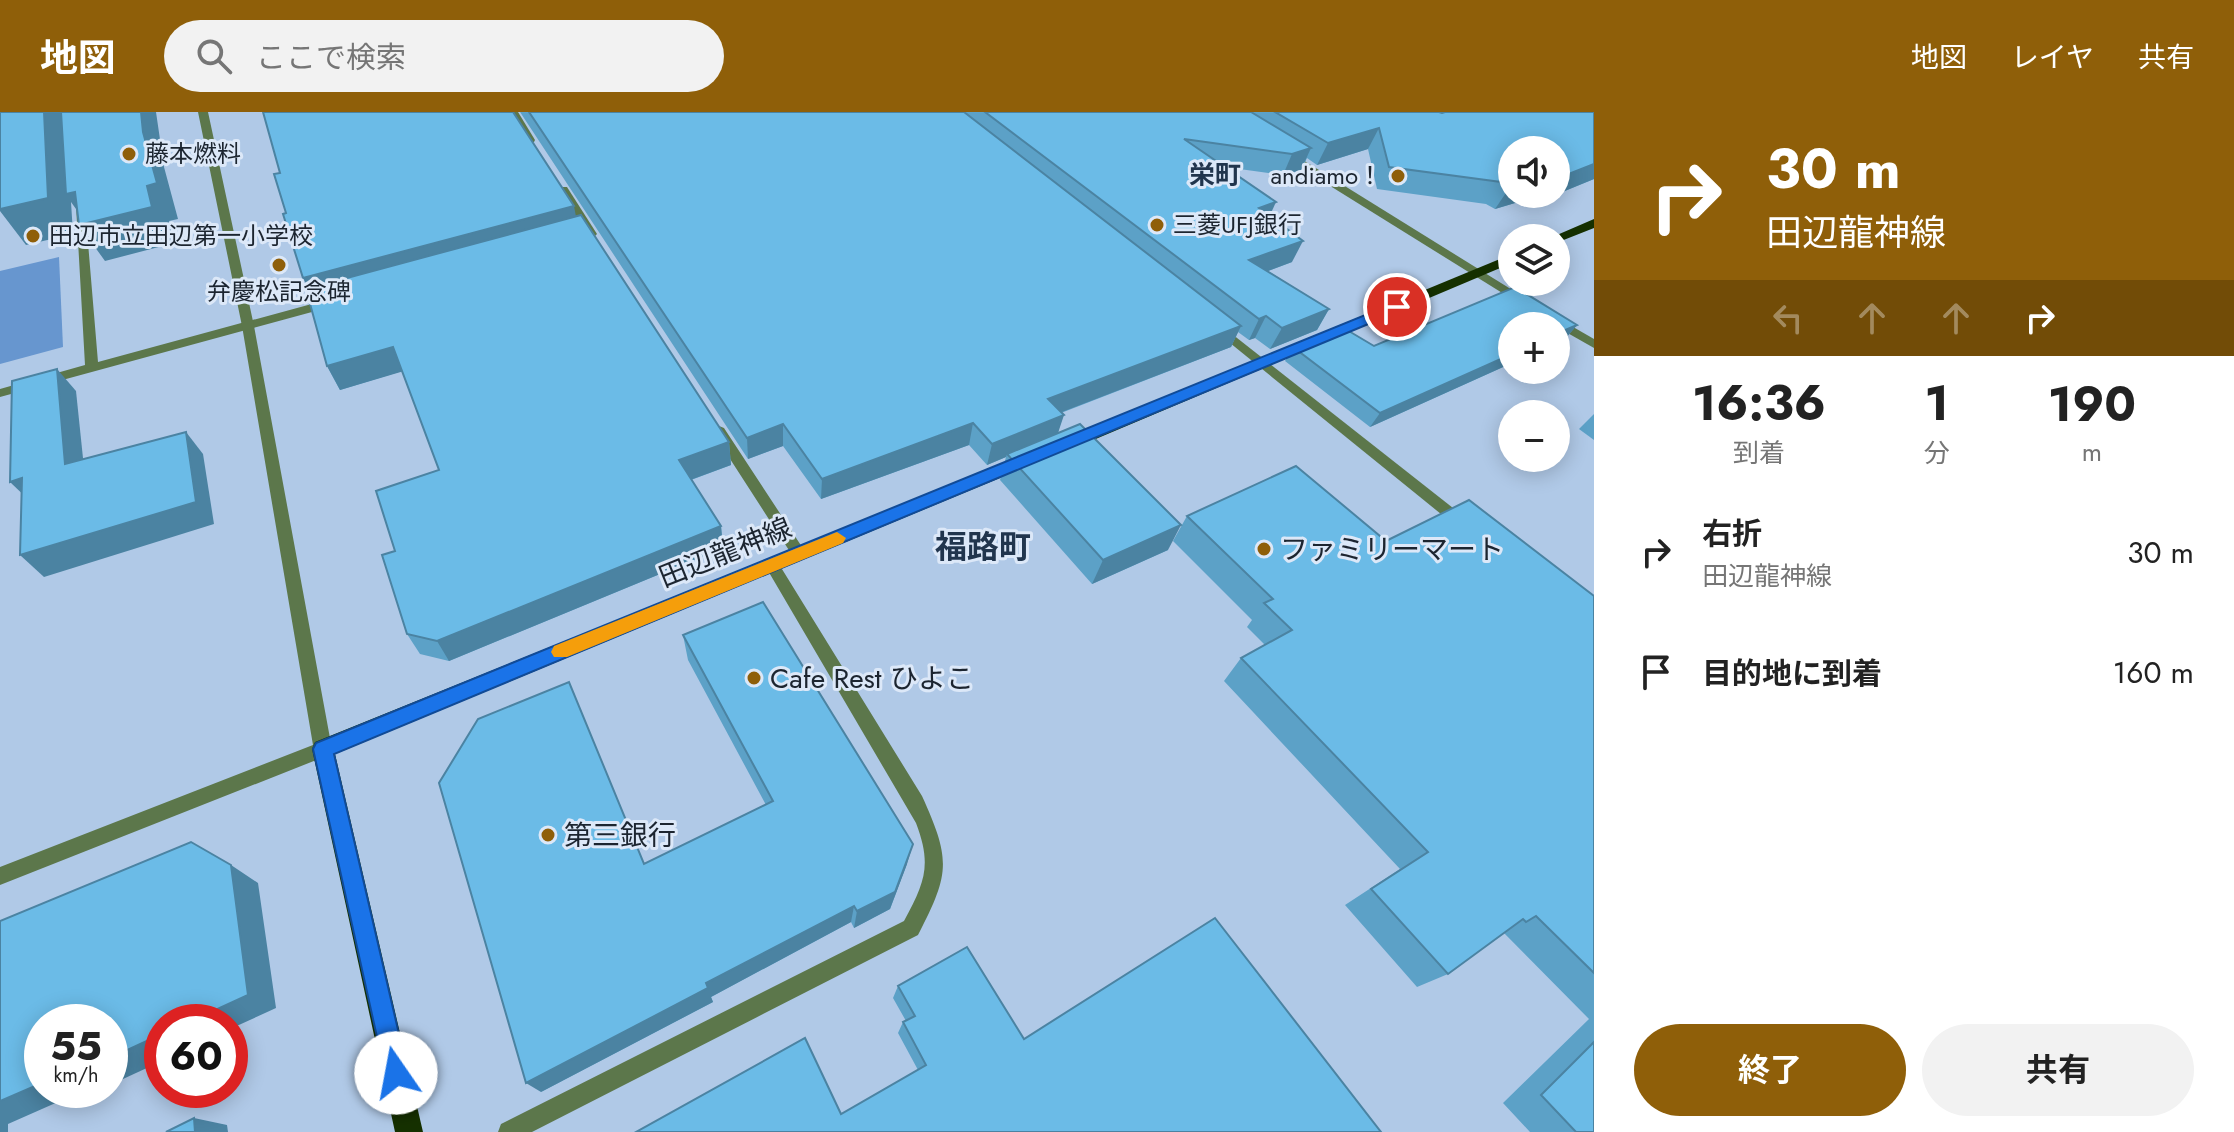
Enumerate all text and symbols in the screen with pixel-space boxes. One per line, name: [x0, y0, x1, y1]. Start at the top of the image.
search box: [164, 20, 724, 92]
text: 地図: [40, 30, 116, 85]
icon: search: [192, 34, 236, 78]
text: ここで検索: [256, 36, 406, 79]
text: 地図: [1911, 37, 1967, 78]
text: レイヤ: [2011, 37, 2094, 78]
text: 共有: [2138, 37, 2194, 78]
text: 30 m: [1766, 128, 1901, 209]
place label: 藤本燃料: [145, 136, 241, 171]
map controls: [1498, 136, 1570, 472]
button: sound: [1498, 136, 1570, 208]
icon: right: [1634, 144, 1738, 248]
marker: 藤本燃料: [120, 145, 138, 163]
district label: 栄町: [1189, 156, 1241, 194]
place label: andiamo！: [1271, 158, 1382, 193]
marker: andiamo！: [1389, 167, 1407, 185]
text: 田辺龍神線: [1766, 206, 1946, 258]
place label: 三菱UFJ銀行: [1173, 207, 1302, 242]
marker: 三菱UFJ銀行: [1148, 216, 1166, 234]
place label: 田辺市立田辺第一小学校: [49, 218, 313, 253]
button: layers: [1498, 224, 1570, 296]
marker: 田辺市立田辺第一小学校: [24, 227, 42, 245]
marker: 弁慶松記念碑: [270, 256, 288, 274]
pin: [1363, 273, 1431, 341]
place label: 弁慶松記念碑: [207, 274, 351, 309]
icon: arrive: [1375, 285, 1419, 329]
icon: left: [1766, 296, 1810, 340]
icon: ahead: [1850, 296, 1894, 340]
icon: ahead: [1934, 296, 1978, 340]
icon: right: [2018, 296, 2062, 340]
button: +: [1498, 312, 1570, 384]
text: 16:36: [1692, 369, 1826, 438]
text: 1: [1925, 369, 1949, 438]
text: 190: [2048, 370, 2136, 439]
button: −: [1498, 400, 1570, 472]
text: m: [2082, 433, 2102, 471]
text: 到着: [1733, 434, 1785, 472]
text: 分: [1924, 434, 1950, 472]
street label: 田辺龍神線: [653, 507, 798, 598]
text: 右折: [1702, 512, 1762, 555]
district label: 福路町: [935, 524, 1031, 570]
place label: ファミリーマート: [1280, 529, 1504, 570]
icon: right: [1634, 530, 1678, 574]
text: 30 m: [2127, 531, 2194, 574]
marker: ファミリーマート: [1255, 540, 1273, 558]
text: 田辺龍神線: [1702, 557, 1832, 595]
icon: arrive: [1634, 650, 1678, 694]
text: 160 m: [2113, 651, 2194, 694]
text: 目的地に到着: [1702, 652, 1882, 695]
place label: Cafe Rest ひよこ: [770, 658, 974, 699]
marker: Cafe Rest ひよこ: [745, 669, 763, 687]
place label: 第三銀行: [564, 815, 676, 856]
marker: 第三銀行: [539, 826, 557, 844]
speed limit sign: 60: [144, 1004, 248, 1108]
text: 55: [50, 1017, 102, 1075]
button: 終了: [1634, 1024, 1906, 1116]
button: 共有: [1922, 1024, 2194, 1116]
position arrow: [354, 1031, 438, 1115]
text: km/h: [53, 1061, 99, 1090]

